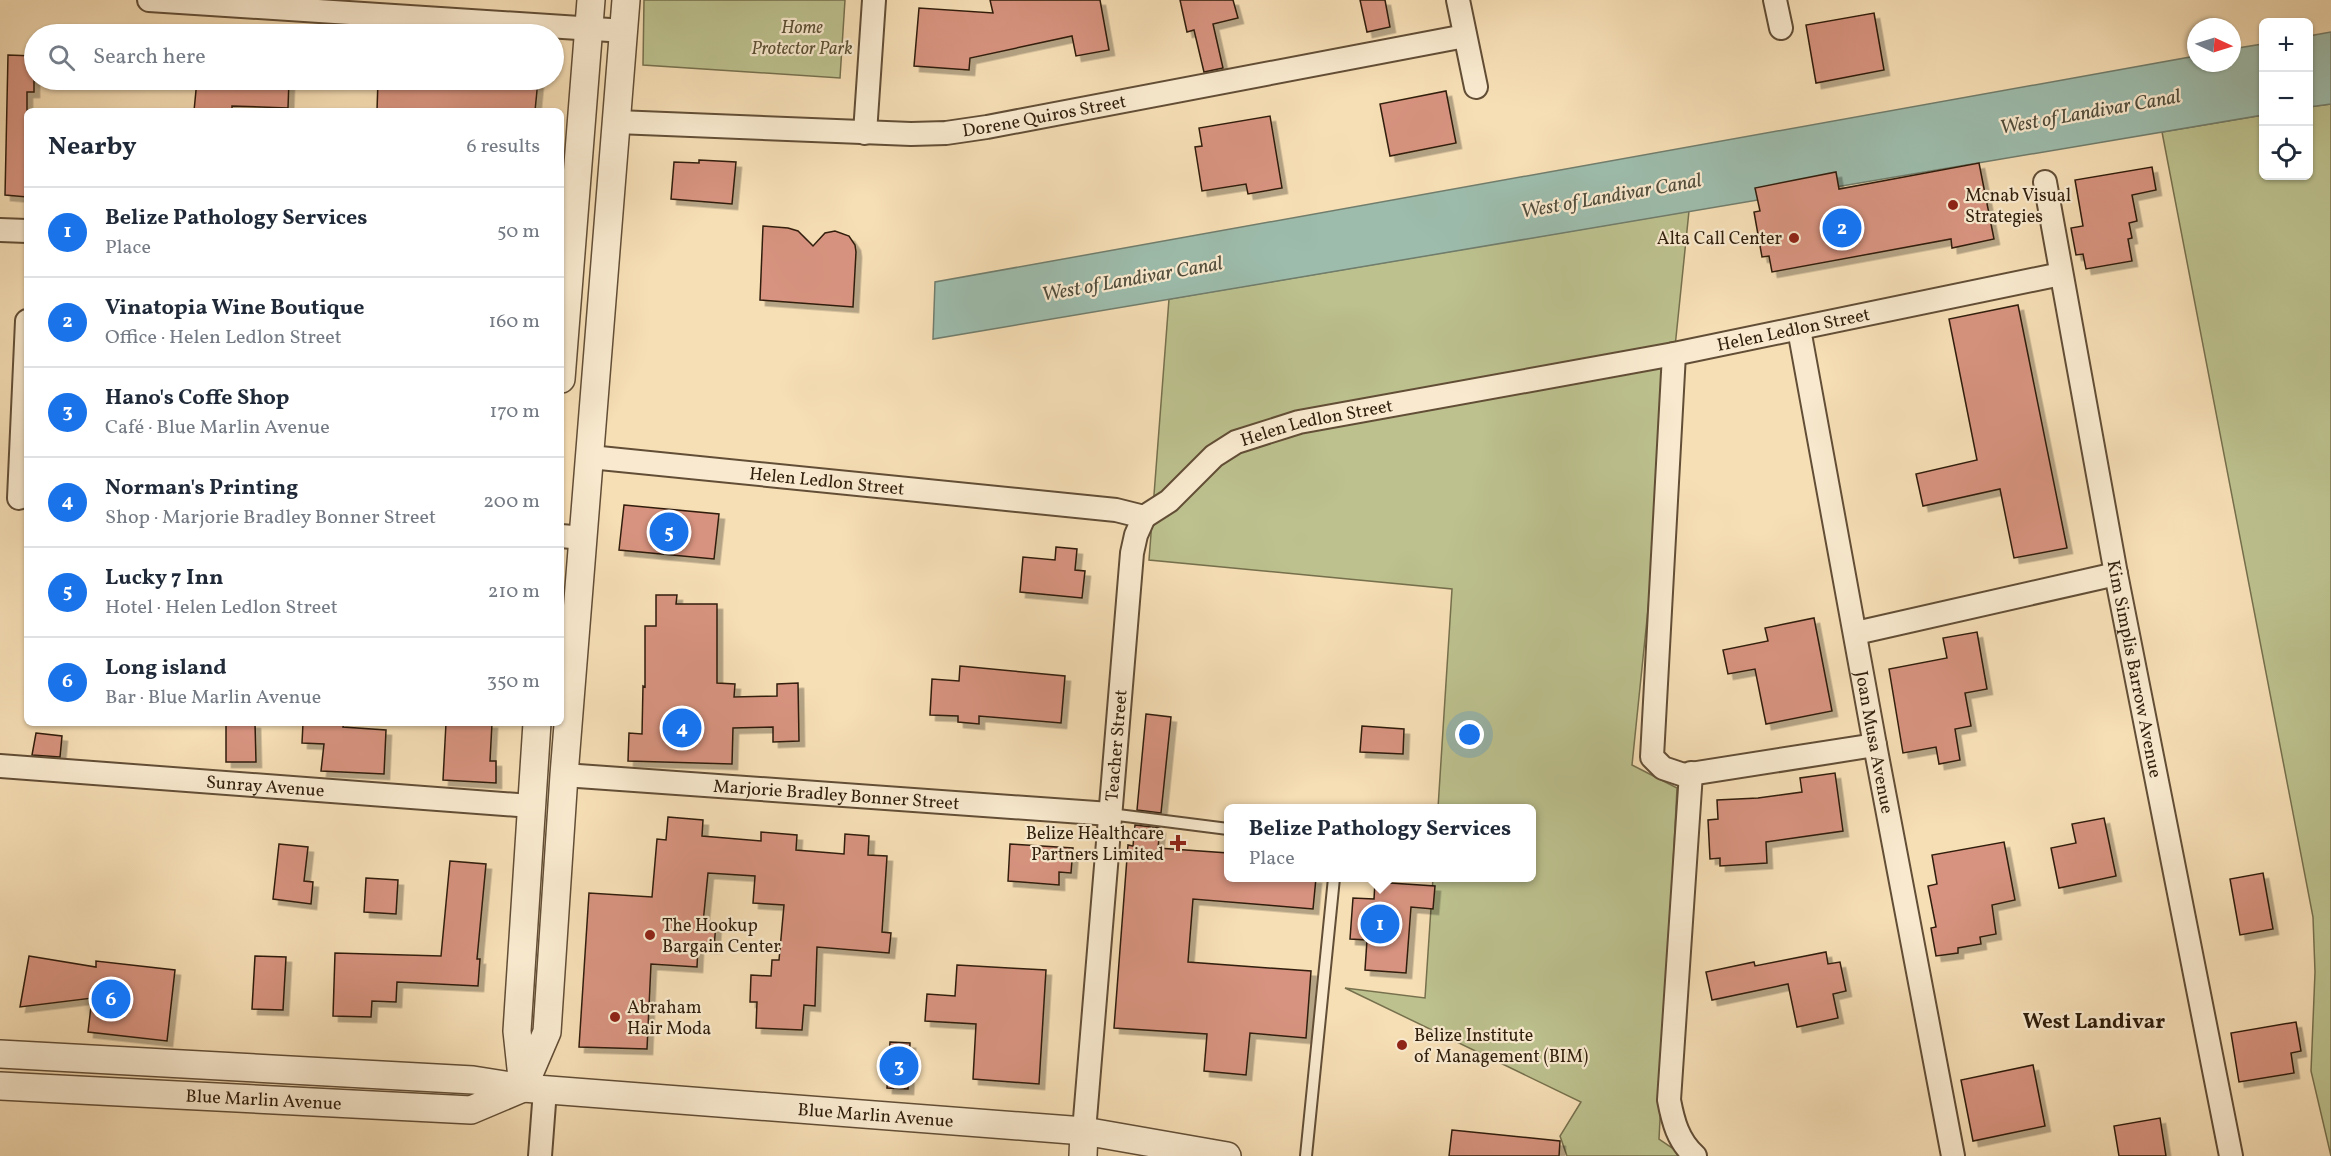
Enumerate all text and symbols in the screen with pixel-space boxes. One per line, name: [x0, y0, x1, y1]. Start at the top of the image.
park label: Home Protector Park: [751, 16, 853, 62]
north arrow: [2187, 18, 2241, 72]
map controls: [2259, 18, 2313, 180]
button: +: [2259, 18, 2313, 72]
search box: [24, 24, 564, 90]
icon: search: [45, 41, 78, 74]
text: Search here: [93, 42, 206, 73]
button: −: [2259, 72, 2313, 126]
water label: West of Landivar Canal: [1998, 83, 2183, 143]
street label: Dorene Quiros Street: [961, 90, 1129, 144]
button: locate: [2259, 126, 2313, 180]
text: Nearby: [48, 129, 137, 165]
text: 6 results: [467, 133, 540, 161]
water label: West of Landivar Canal: [1519, 167, 1704, 227]
place label: Mcnab Visual Strategies: [1965, 184, 2071, 230]
marker: Mcnab Visual Strategies: [1946, 198, 1960, 212]
text: Belize Pathology Services: [105, 203, 368, 234]
pin: 2: [1822, 206, 1862, 250]
text: 1: [63, 218, 72, 246]
text: 50 m: [497, 218, 540, 246]
place label: Alta Call Center: [1657, 227, 1782, 252]
marker: Alta Call Center: [1787, 231, 1801, 245]
text: Place: [105, 234, 151, 262]
water label: West of Landivar Canal: [1040, 250, 1225, 310]
text: Vinatopia Wine Boutique: [105, 293, 364, 324]
street label: Helen Ledlon Street: [1715, 303, 1872, 359]
text: 2: [62, 308, 73, 336]
text: 160 m: [488, 308, 540, 336]
text: Office · Helen Ledlon Street: [105, 324, 342, 352]
text: Hano's Coffe Shop: [105, 383, 290, 414]
street label: Helen Ledlon Street: [1238, 394, 1395, 454]
text: 3: [62, 398, 73, 426]
text: 170 m: [490, 398, 540, 426]
text: Café · Blue Marlin Avenue: [105, 414, 330, 442]
street label: Helen Ledlon Street: [748, 462, 905, 503]
text: Norman's Printing: [105, 473, 298, 504]
text: 4: [61, 488, 74, 516]
text: 200 m: [483, 488, 540, 516]
text: Shop · Marjorie Bradley Bonner Street: [105, 504, 436, 532]
pin: 5: [650, 510, 688, 554]
street label: Kim Simplis Barrow Avenue: [2100, 558, 2167, 780]
text: Lucky 7 Inn: [105, 563, 223, 594]
text: 5: [63, 578, 72, 606]
text: 210 m: [488, 578, 540, 606]
text: Hotel · Helen Ledlon Street: [105, 594, 338, 622]
text: Long island: [105, 653, 227, 684]
text: 6: [62, 668, 73, 696]
text: 350 m: [487, 668, 540, 696]
street label: Joan Musa Avenue: [1848, 669, 1899, 816]
text: Bar · Blue Marlin Avenue: [105, 684, 321, 712]
street label: Teacher Street: [1100, 689, 1135, 802]
pin: 4: [662, 706, 702, 750]
your location: [1455, 720, 1484, 749]
street label: Sunray Avenue: [205, 771, 325, 804]
street label: Marjorie Bradley Bonner Street: [712, 775, 960, 817]
popup: [1224, 804, 1536, 882]
text: Belize Pathology Services: [1249, 814, 1511, 845]
place label: Belize Healthcare Partners Limited: [1026, 822, 1164, 868]
marker: Belize Healthcare Partners Limited: [1169, 834, 1187, 852]
text: Place: [1249, 845, 1295, 873]
pin: 1: [1360, 902, 1400, 946]
place label: The Hookup Bargain Center: [662, 914, 781, 960]
marker: The Hookup Bargain Center: [643, 928, 657, 942]
pin: 6: [92, 976, 130, 1022]
place label: Abraham Hair Moda: [627, 996, 711, 1042]
district label: West Landivar: [2023, 1008, 2165, 1037]
marker: Abraham Hair Moda: [608, 1010, 622, 1024]
place label: Belize Institute of Management (BIM): [1414, 1024, 1588, 1070]
marker: Belize Institute of Management (BIM): [1395, 1038, 1409, 1052]
pin: 3: [880, 1044, 918, 1088]
street label: Blue Marlin Avenue: [185, 1084, 342, 1117]
street label: Blue Marlin Avenue: [797, 1098, 954, 1135]

